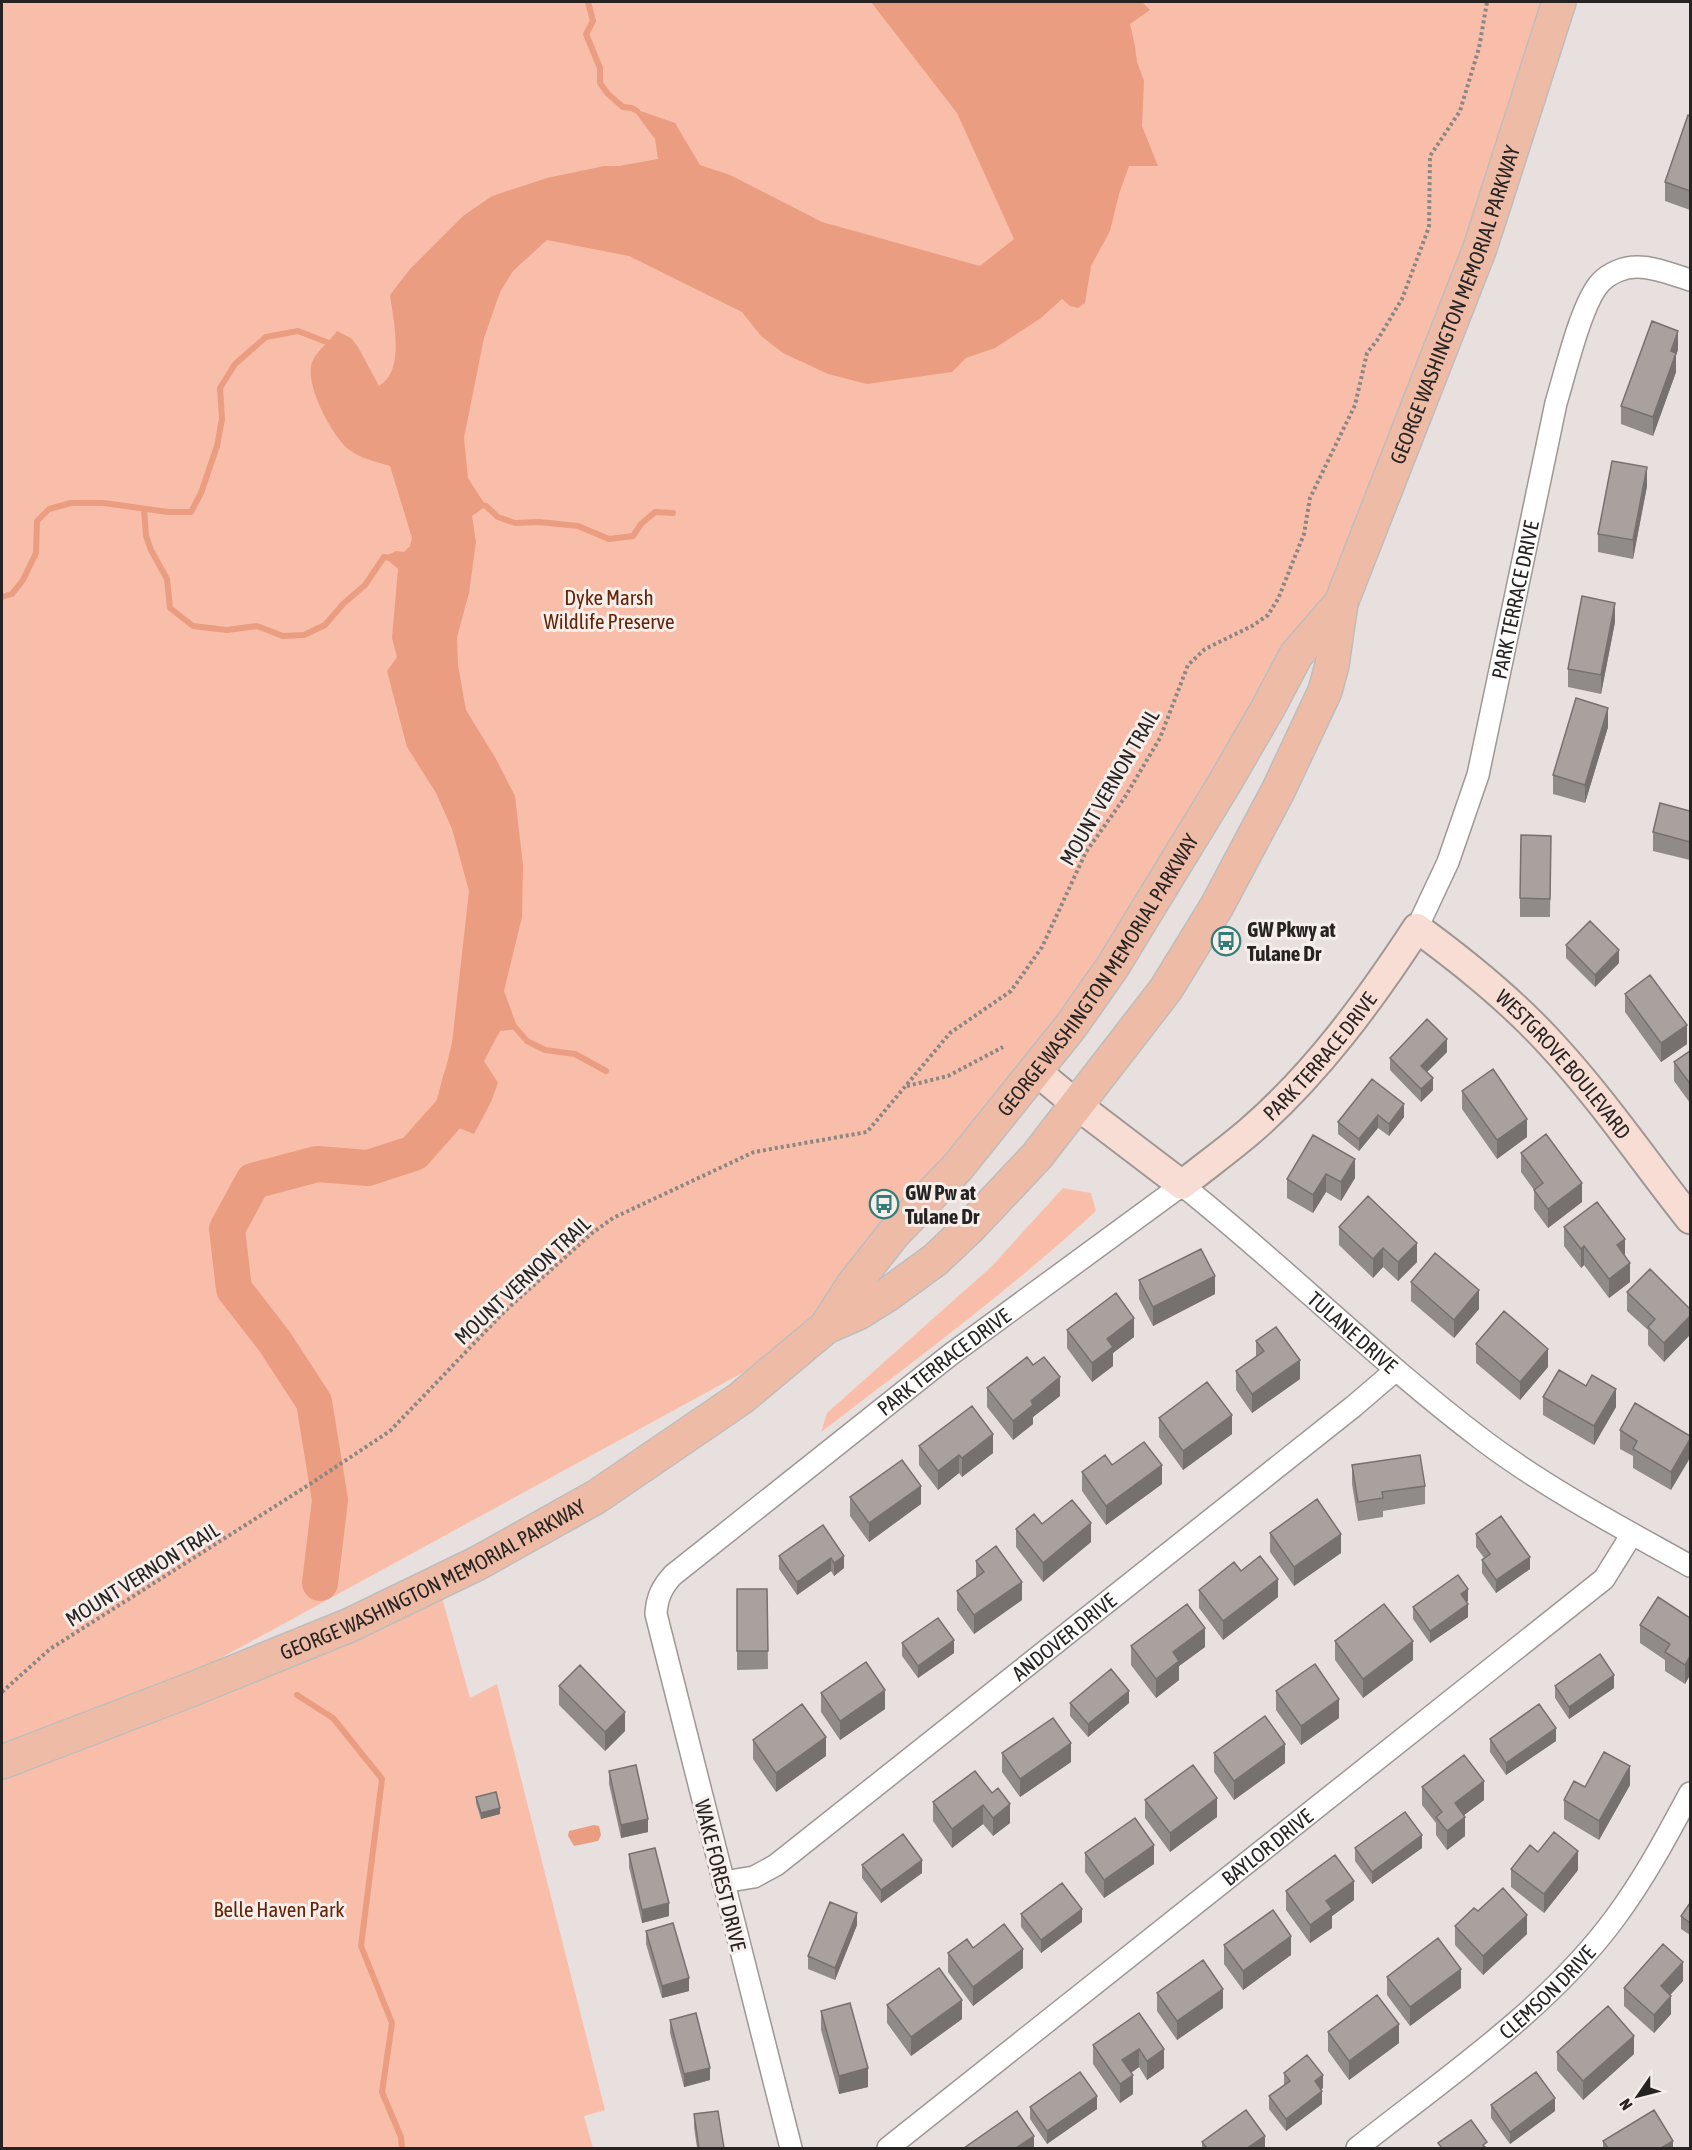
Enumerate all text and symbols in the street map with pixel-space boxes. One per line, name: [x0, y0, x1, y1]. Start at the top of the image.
street label: GEORGE WASHINGTON MEMORIAL PARKWAY: [1385, 142, 1524, 467]
street label: PARK TERRACE DRIVE: [1486, 518, 1543, 681]
park label: Dyke Marsh Wildlife Preserve: [543, 585, 675, 633]
street label: MOUNT VERNON TRAIL: [1055, 705, 1163, 869]
street label: GEORGE WASHINGTON MEMORIAL PARKWAY: [992, 829, 1203, 1120]
place label: GW Pkwy at Tulane Dr: [1247, 917, 1336, 965]
bus stop icon: GW Pkwy at Tulane Dr: [1210, 925, 1242, 957]
street label: WESTGROVE BOULEVARD: [1491, 984, 1636, 1143]
street label: PARK TERRACE DRIVE: [1258, 987, 1381, 1125]
place label: GW Pw at Tulane Dr: [905, 1180, 980, 1228]
bus stop icon: GW Pw at Tulane Dr: [868, 1188, 900, 1220]
street label: MOUNT VERNON TRAIL: [449, 1211, 595, 1349]
street label: TULANE DRIVE: [1303, 1286, 1402, 1378]
street label: PARK TERRACE DRIVE: [872, 1303, 1015, 1420]
street label: GEORGE WASHINGTON MEMORIAL PARKWAY: [276, 1493, 590, 1664]
street label: MOUNT VERNON TRAIL: [61, 1517, 223, 1631]
street label: ANDOVER DRIVE: [1007, 1588, 1121, 1685]
street label: WAKE FOREST DRIVE: [691, 1797, 751, 1953]
street label: BAYLOR DRIVE: [1217, 1804, 1317, 1890]
park label: Belle Haven Park: [214, 1897, 344, 1921]
street label: CLEMSON DRIVE: [1494, 1940, 1600, 2043]
north arrow: [1608, 2066, 1668, 2126]
text: N: [1616, 2096, 1636, 2114]

